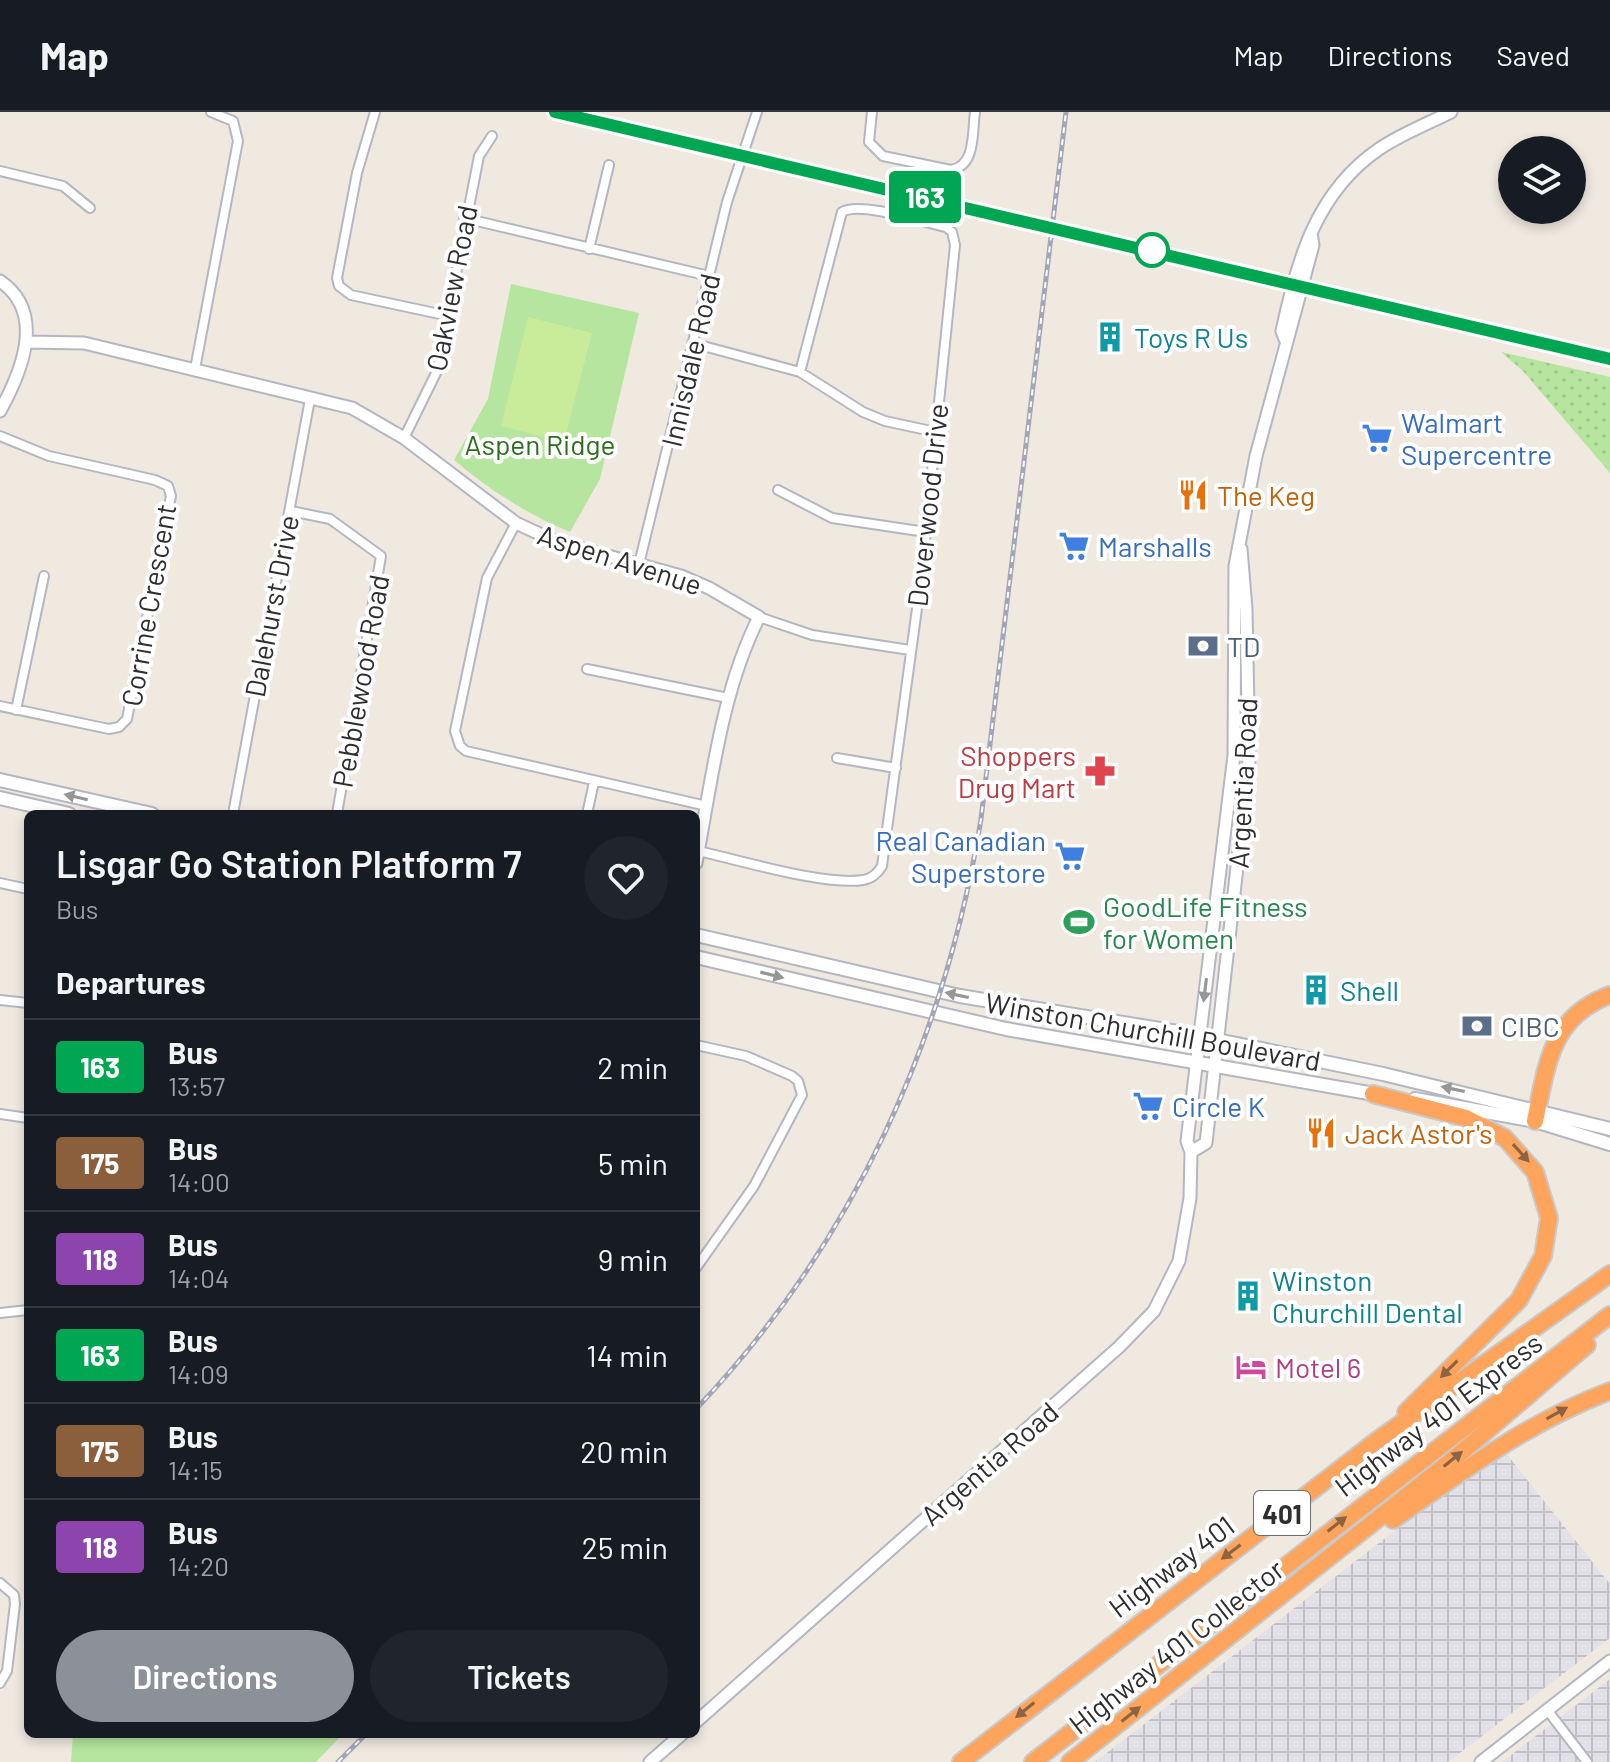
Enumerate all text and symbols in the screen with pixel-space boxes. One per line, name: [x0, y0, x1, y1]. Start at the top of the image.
text: Map: [40, 32, 109, 78]
text: Map: [1234, 38, 1283, 72]
text: Directions: [1327, 38, 1453, 72]
text: Saved: [1497, 38, 1570, 72]
map controls: [1498, 136, 1586, 224]
button: layers: [1498, 136, 1586, 224]
line badge: 163: [879, 171, 971, 223]
text: 163: [905, 180, 945, 214]
street label: Oakview Road: [418, 202, 484, 374]
unlabelled marker: [1135, 233, 1169, 267]
street label: Innisdale Road: [654, 270, 726, 450]
building icon: Toys R Us: [1093, 320, 1127, 354]
place label: Toys R Us: [1134, 320, 1248, 354]
street label: Doverwood Drive: [899, 402, 955, 608]
place label: Walmart Supercentre: [1401, 405, 1552, 471]
supermarket icon: Walmart Supercentre: [1360, 421, 1394, 455]
park label: Aspen Ridge: [465, 427, 615, 461]
restaurant icon: The Keg: [1176, 478, 1210, 512]
place label: The Keg: [1217, 478, 1315, 512]
street label: Corrine Crescent: [113, 501, 183, 709]
street label: Dalehurst Drive: [237, 512, 305, 700]
street label: Aspen Avenue: [534, 517, 706, 601]
supermarket icon: Marshalls: [1057, 529, 1091, 563]
place label: Marshalls: [1098, 529, 1212, 563]
street label: Pebblewood Road: [325, 572, 395, 790]
bank icon: TD: [1186, 629, 1220, 663]
place label: TD: [1227, 629, 1260, 663]
street label: Argentia Road: [1221, 697, 1263, 869]
place label: Shoppers Drug Mart: [958, 738, 1076, 804]
pharmacy icon: Shoppers Drug Mart: [1083, 754, 1117, 788]
one-way arrow: [63, 790, 88, 803]
place label: Real Canadian Superstore: [875, 823, 1046, 889]
button: heart: [584, 836, 668, 920]
supermarket icon: Real Canadian Superstore: [1053, 839, 1087, 873]
text: Lisgar Go Station Platform 7: [56, 840, 522, 886]
place label: GoodLife Fitness for Women: [1103, 889, 1308, 955]
text: Bus: [56, 893, 98, 924]
sports icon: GoodLife Fitness for Women: [1062, 905, 1096, 939]
text: Departures: [56, 964, 206, 1000]
one-way arrow: [759, 970, 784, 982]
building icon: Shell: [1299, 973, 1333, 1007]
place label: Shell: [1340, 973, 1399, 1007]
one-way arrow: [1199, 978, 1212, 1003]
street label: Winston Churchill Boulevard: [983, 985, 1323, 1077]
one-way arrow: [945, 988, 970, 1001]
bank icon: CIBC: [1460, 1009, 1494, 1043]
place label: CIBC: [1501, 1009, 1560, 1043]
text: Bus: [168, 1034, 218, 1070]
text: 2 min: [597, 1049, 668, 1085]
text: 163: [80, 1050, 120, 1084]
text: 13:57: [168, 1070, 225, 1101]
one-way arrow: [1440, 1082, 1465, 1095]
supermarket icon: Circle K: [1131, 1089, 1165, 1123]
place label: Circle K: [1172, 1089, 1265, 1123]
restaurant icon: Jack Astor's: [1304, 1116, 1338, 1150]
place label: Jack Astor's: [1345, 1116, 1493, 1150]
text: Bus: [168, 1130, 218, 1166]
one-way arrow: [1511, 1144, 1529, 1163]
text: 5 min: [598, 1145, 668, 1181]
text: 175: [81, 1146, 119, 1180]
text: 14:00: [168, 1166, 230, 1197]
text: Bus: [168, 1226, 218, 1262]
text: 9 min: [598, 1241, 668, 1277]
text: 118: [82, 1242, 118, 1276]
text: 14:04: [168, 1262, 229, 1293]
place label: Winston Churchill Dental: [1272, 1263, 1463, 1329]
building icon: Winston Churchill Dental: [1231, 1279, 1265, 1313]
text: Bus: [168, 1322, 218, 1358]
street label: Highway 401 Express: [1328, 1325, 1548, 1503]
text: 14 min: [586, 1337, 668, 1373]
text: 163: [80, 1338, 120, 1372]
hotel icon: Motel 6: [1234, 1350, 1268, 1384]
place label: Motel 6: [1275, 1350, 1361, 1384]
text: 14:09: [168, 1358, 228, 1389]
one-way arrow: [1440, 1359, 1459, 1378]
street label: Argentia Road: [913, 1394, 1065, 1532]
one-way arrow: [1546, 1406, 1569, 1420]
text: Bus: [168, 1418, 218, 1454]
text: 20 min: [580, 1433, 668, 1469]
text: 175: [81, 1434, 119, 1468]
one-way arrow: [1443, 1451, 1463, 1468]
text: 14:15: [168, 1454, 223, 1485]
road number: 401: [1254, 1491, 1310, 1535]
street label: Highway 401: [1102, 1508, 1240, 1624]
text: Bus: [168, 1514, 218, 1550]
one-way arrow: [1327, 1516, 1347, 1533]
text: 25 min: [582, 1529, 668, 1565]
text: 118: [82, 1530, 118, 1564]
one-way arrow: [1221, 1543, 1241, 1559]
text: 14:20: [168, 1550, 229, 1581]
street label: Highway 401 Collector: [1062, 1551, 1290, 1741]
button: Directions: [56, 1630, 354, 1722]
button: Tickets: [370, 1630, 668, 1722]
one-way arrow: [1015, 1701, 1035, 1718]
one-way arrow: [1121, 1706, 1141, 1722]

